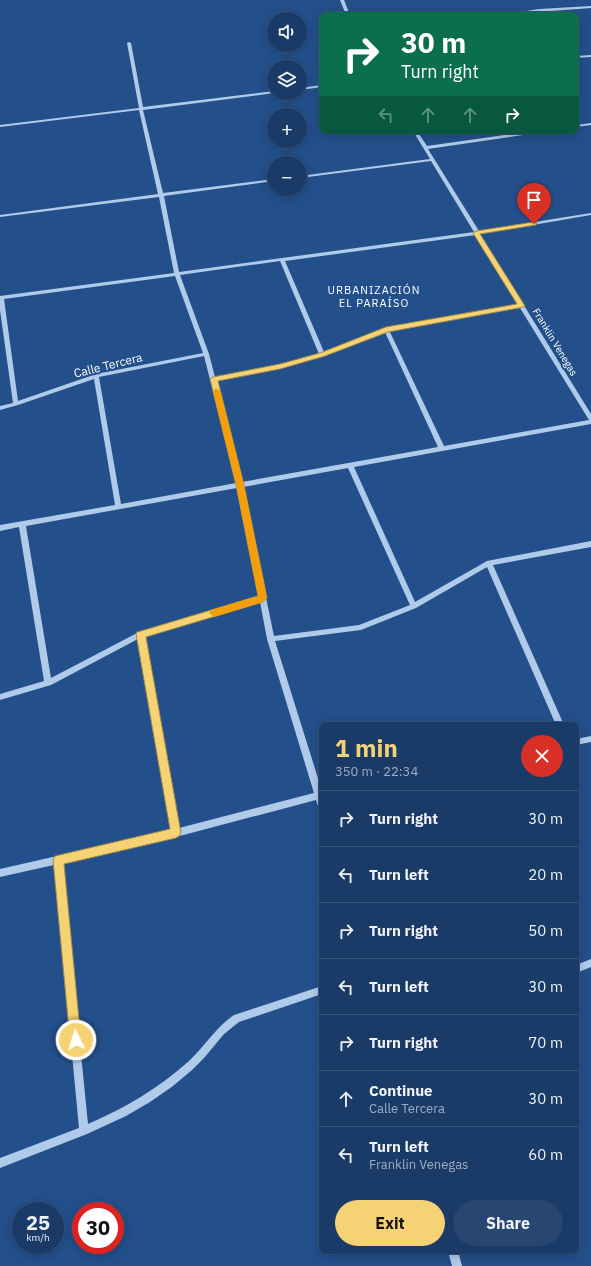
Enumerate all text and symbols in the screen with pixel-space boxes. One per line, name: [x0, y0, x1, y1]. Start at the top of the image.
map controls: [267, 12, 307, 196]
button: sound: [267, 12, 307, 52]
text: 30 m: [401, 24, 466, 61]
icon: right: [335, 28, 387, 80]
button: layers: [267, 60, 307, 100]
text: Turn right: [401, 60, 479, 83]
icon: left: [375, 104, 397, 126]
icon: ahead: [417, 104, 439, 126]
icon: ahead: [459, 104, 481, 126]
icon: right: [501, 104, 523, 126]
button: +: [267, 108, 307, 148]
button: −: [267, 156, 307, 196]
pin: [517, 183, 551, 224]
icon: arrive: [523, 189, 545, 211]
district label: URBANIZACIÓN EL PARAÍSO: [328, 283, 420, 310]
street label: Franklin Venegas: [530, 306, 580, 378]
street label: Calle Tercera: [72, 349, 144, 381]
text: 1 min: [335, 732, 398, 764]
button: close: [521, 735, 563, 777]
text: 350 m · 22:34: [335, 763, 418, 780]
icon: right: [335, 808, 357, 830]
text: Turn right: [369, 809, 438, 828]
text: 30 m: [528, 809, 563, 828]
icon: left: [335, 864, 357, 886]
text: Turn left: [369, 865, 429, 884]
text: 20 m: [528, 865, 563, 884]
icon: right: [335, 920, 357, 942]
text: Turn right: [369, 921, 438, 940]
text: 50 m: [528, 921, 563, 940]
icon: left: [335, 976, 357, 998]
text: Turn left: [369, 977, 429, 996]
text: 30 m: [528, 977, 563, 996]
position arrow: [55, 1019, 97, 1061]
icon: right: [335, 1032, 357, 1054]
text: Turn right: [369, 1033, 438, 1052]
text: 70 m: [528, 1033, 563, 1052]
text: Continue: [369, 1081, 433, 1100]
icon: ahead: [335, 1088, 357, 1110]
text: 30 m: [528, 1089, 563, 1108]
text: Calle Tercera: [369, 1100, 445, 1117]
text: Turn left: [369, 1137, 429, 1156]
icon: left: [335, 1144, 357, 1166]
text: 60 m: [528, 1145, 563, 1164]
text: Franklin Venegas: [369, 1156, 468, 1173]
button: Exit: [335, 1200, 445, 1246]
button: Share: [453, 1200, 563, 1246]
speed limit sign: 30: [72, 1202, 124, 1254]
text: 25: [26, 1209, 50, 1236]
text: km/h: [26, 1231, 50, 1244]

